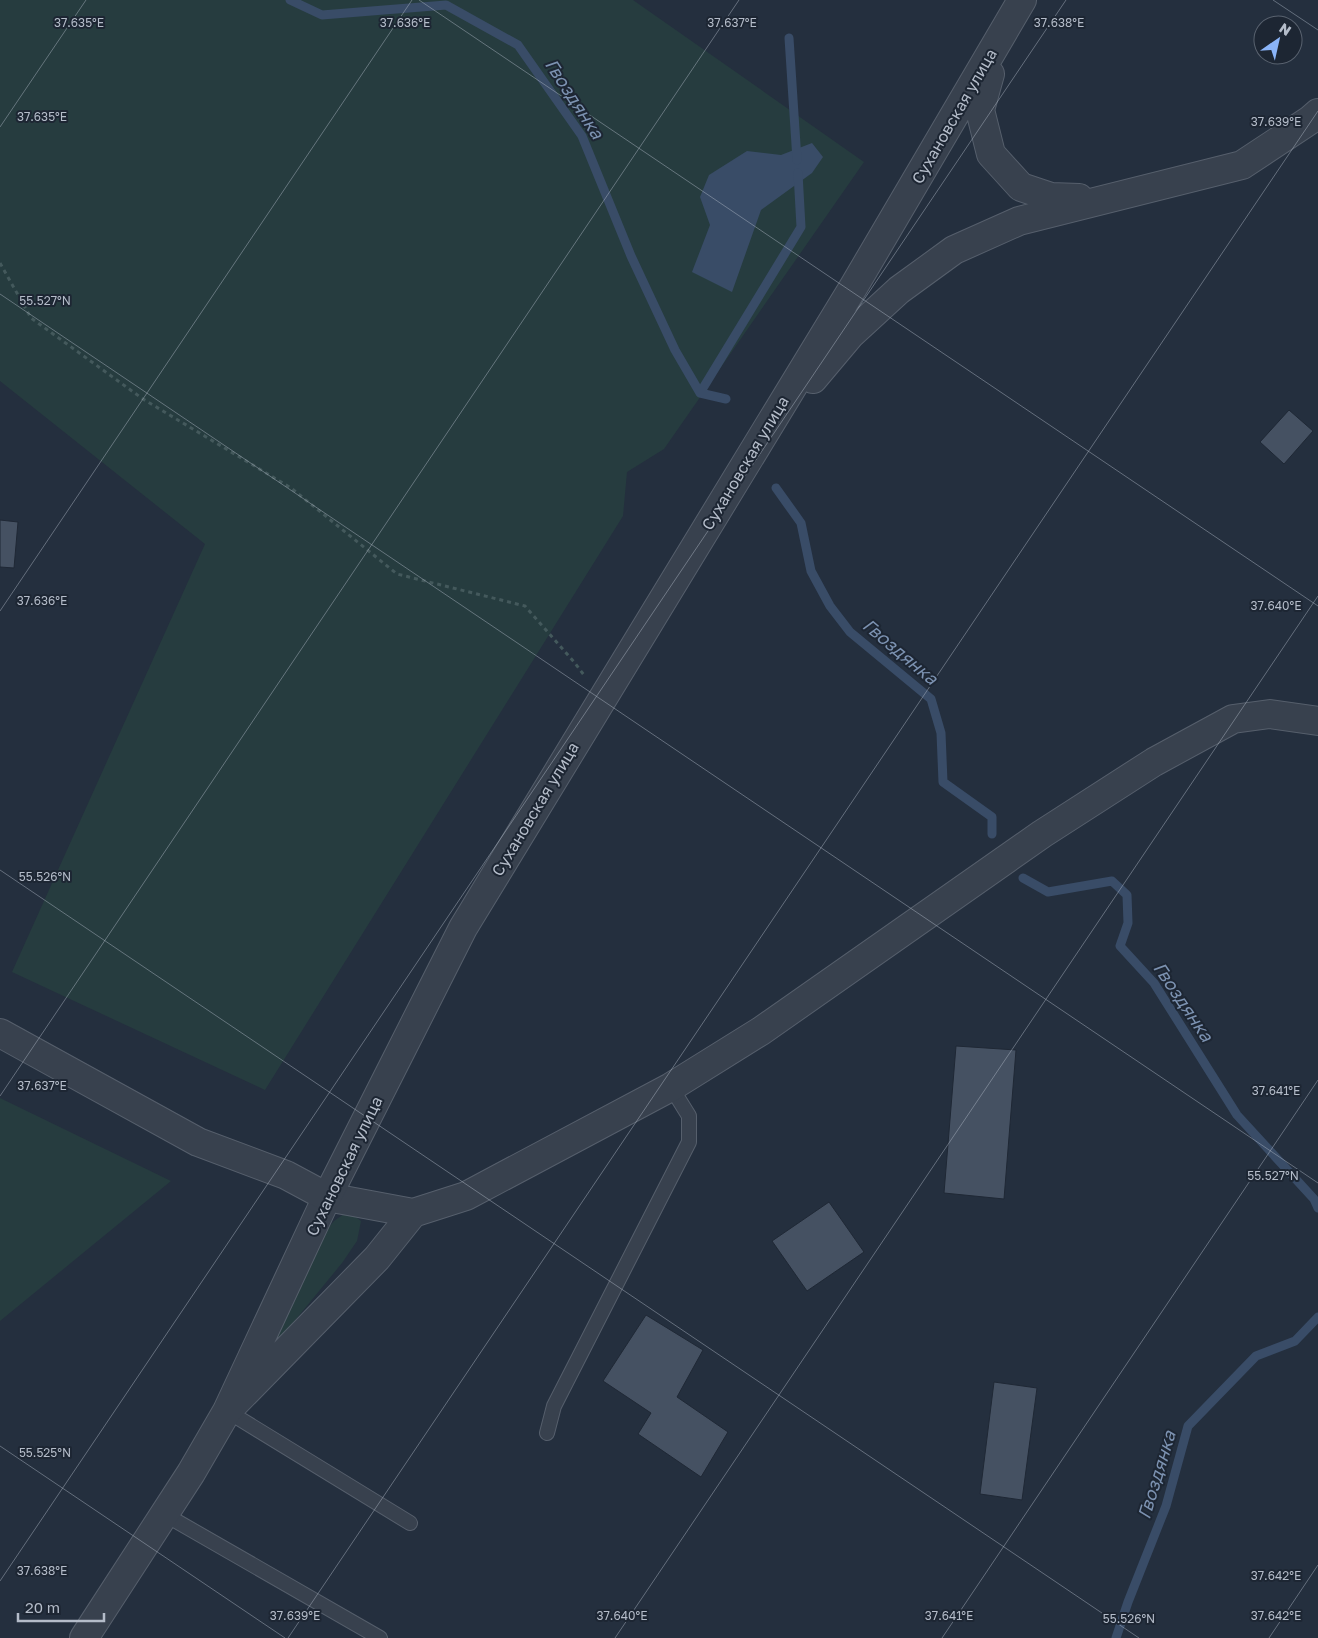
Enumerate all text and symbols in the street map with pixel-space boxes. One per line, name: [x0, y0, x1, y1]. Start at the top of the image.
text: 37.635°E: [54, 15, 104, 30]
text: 37.636°E: [380, 15, 430, 30]
text: 37.637°E: [707, 15, 757, 30]
text: 37.638°E: [1034, 15, 1084, 30]
north arrow: [1253, 15, 1303, 65]
text: N: [1276, 19, 1295, 39]
street label: Сухановская улица: [907, 45, 1001, 187]
water label: Гвоздянка: [541, 54, 609, 143]
text: 37.635°E: [17, 109, 67, 124]
text: 37.639°E: [1251, 114, 1301, 129]
text: 55.527°N: [19, 293, 71, 308]
street label: Сухановская улица: [697, 392, 793, 534]
text: 37.636°E: [17, 593, 67, 608]
text: 37.640°E: [1250, 598, 1302, 613]
water label: Гвоздянка: [859, 614, 943, 689]
street label: Сухановская улица: [487, 738, 583, 880]
text: 55.526°N: [19, 869, 71, 884]
water label: Гвоздянка: [1149, 957, 1219, 1046]
text: 37.637°E: [17, 1078, 67, 1093]
text: 37.641°E: [1252, 1083, 1300, 1098]
street label: Сухановская улица: [302, 1093, 386, 1239]
text: 55.527°N: [1247, 1168, 1299, 1183]
water label: Гвоздянка: [1132, 1427, 1180, 1522]
text: 55.525°N: [19, 1445, 71, 1460]
text: 37.638°E: [17, 1563, 67, 1578]
text: 37.642°E: [1251, 1568, 1301, 1583]
scale bar: [18, 1590, 104, 1622]
text: 20 m: [25, 1598, 60, 1616]
text: 37.639°E: [270, 1608, 320, 1623]
text: 37.640°E: [596, 1608, 648, 1623]
text: 37.641°E: [925, 1608, 973, 1623]
text: 37.642°E: [1251, 1608, 1301, 1623]
text: 55.526°N: [1103, 1611, 1155, 1626]

